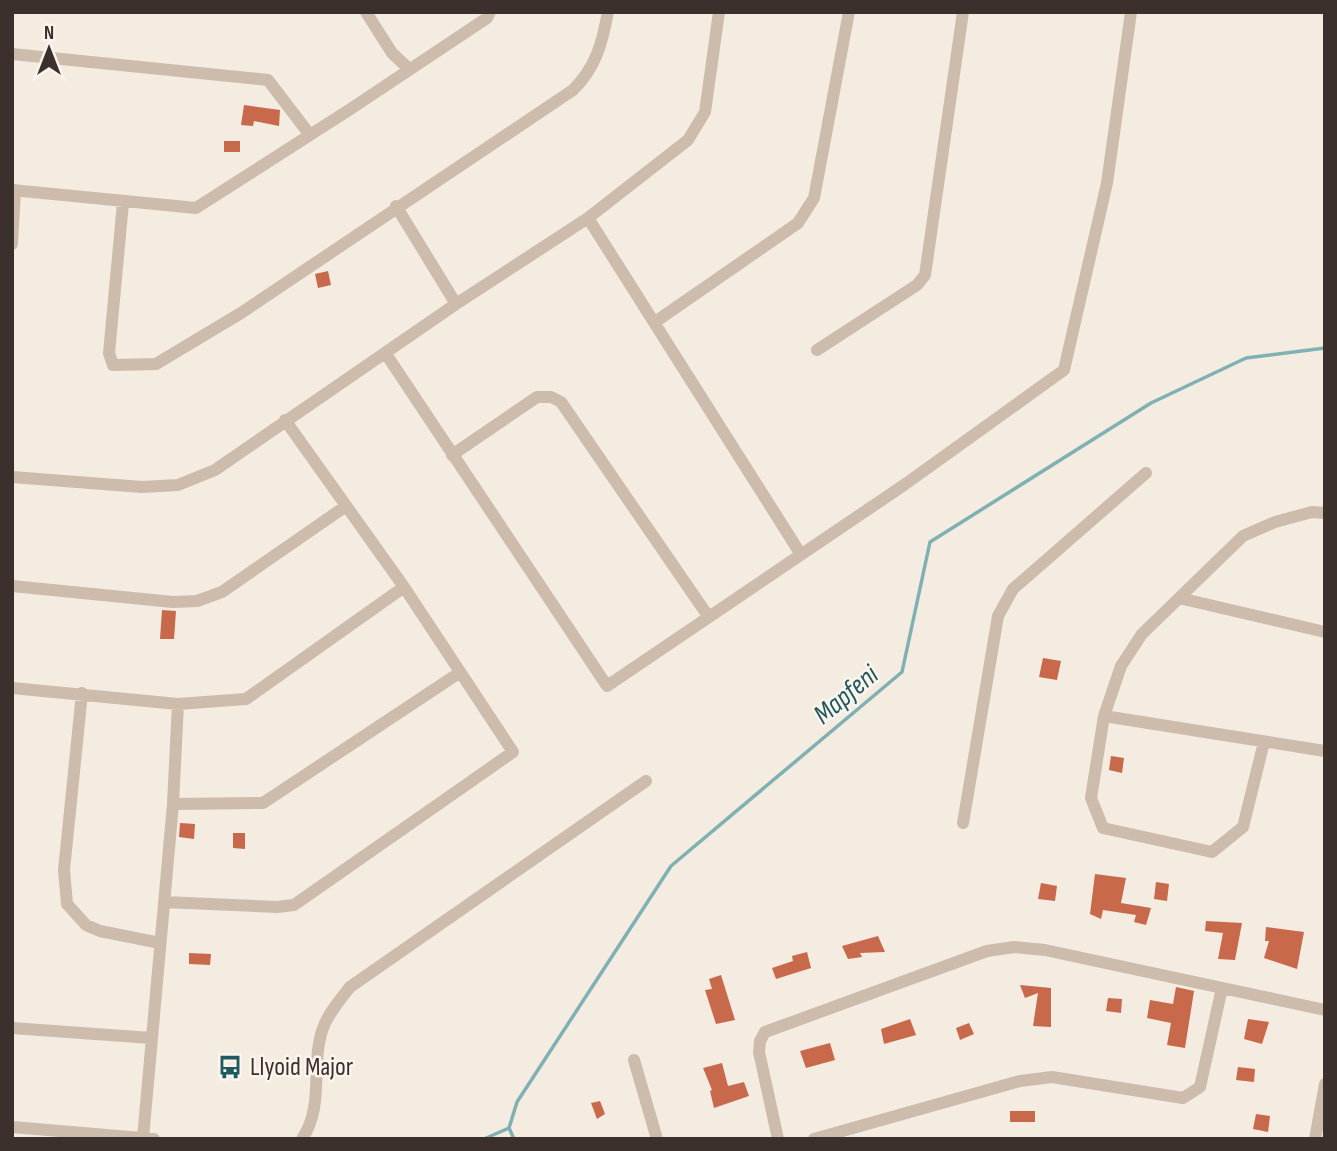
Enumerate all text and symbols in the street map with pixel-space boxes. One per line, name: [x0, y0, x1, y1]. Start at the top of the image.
north arrow: [14, 14, 84, 84]
text: N: [44, 22, 54, 45]
water label: Mapfeni: [807, 658, 886, 731]
place label: Llyoid Major: [250, 1052, 354, 1083]
bus stop icon: Llyoid Major: [216, 1053, 244, 1081]

